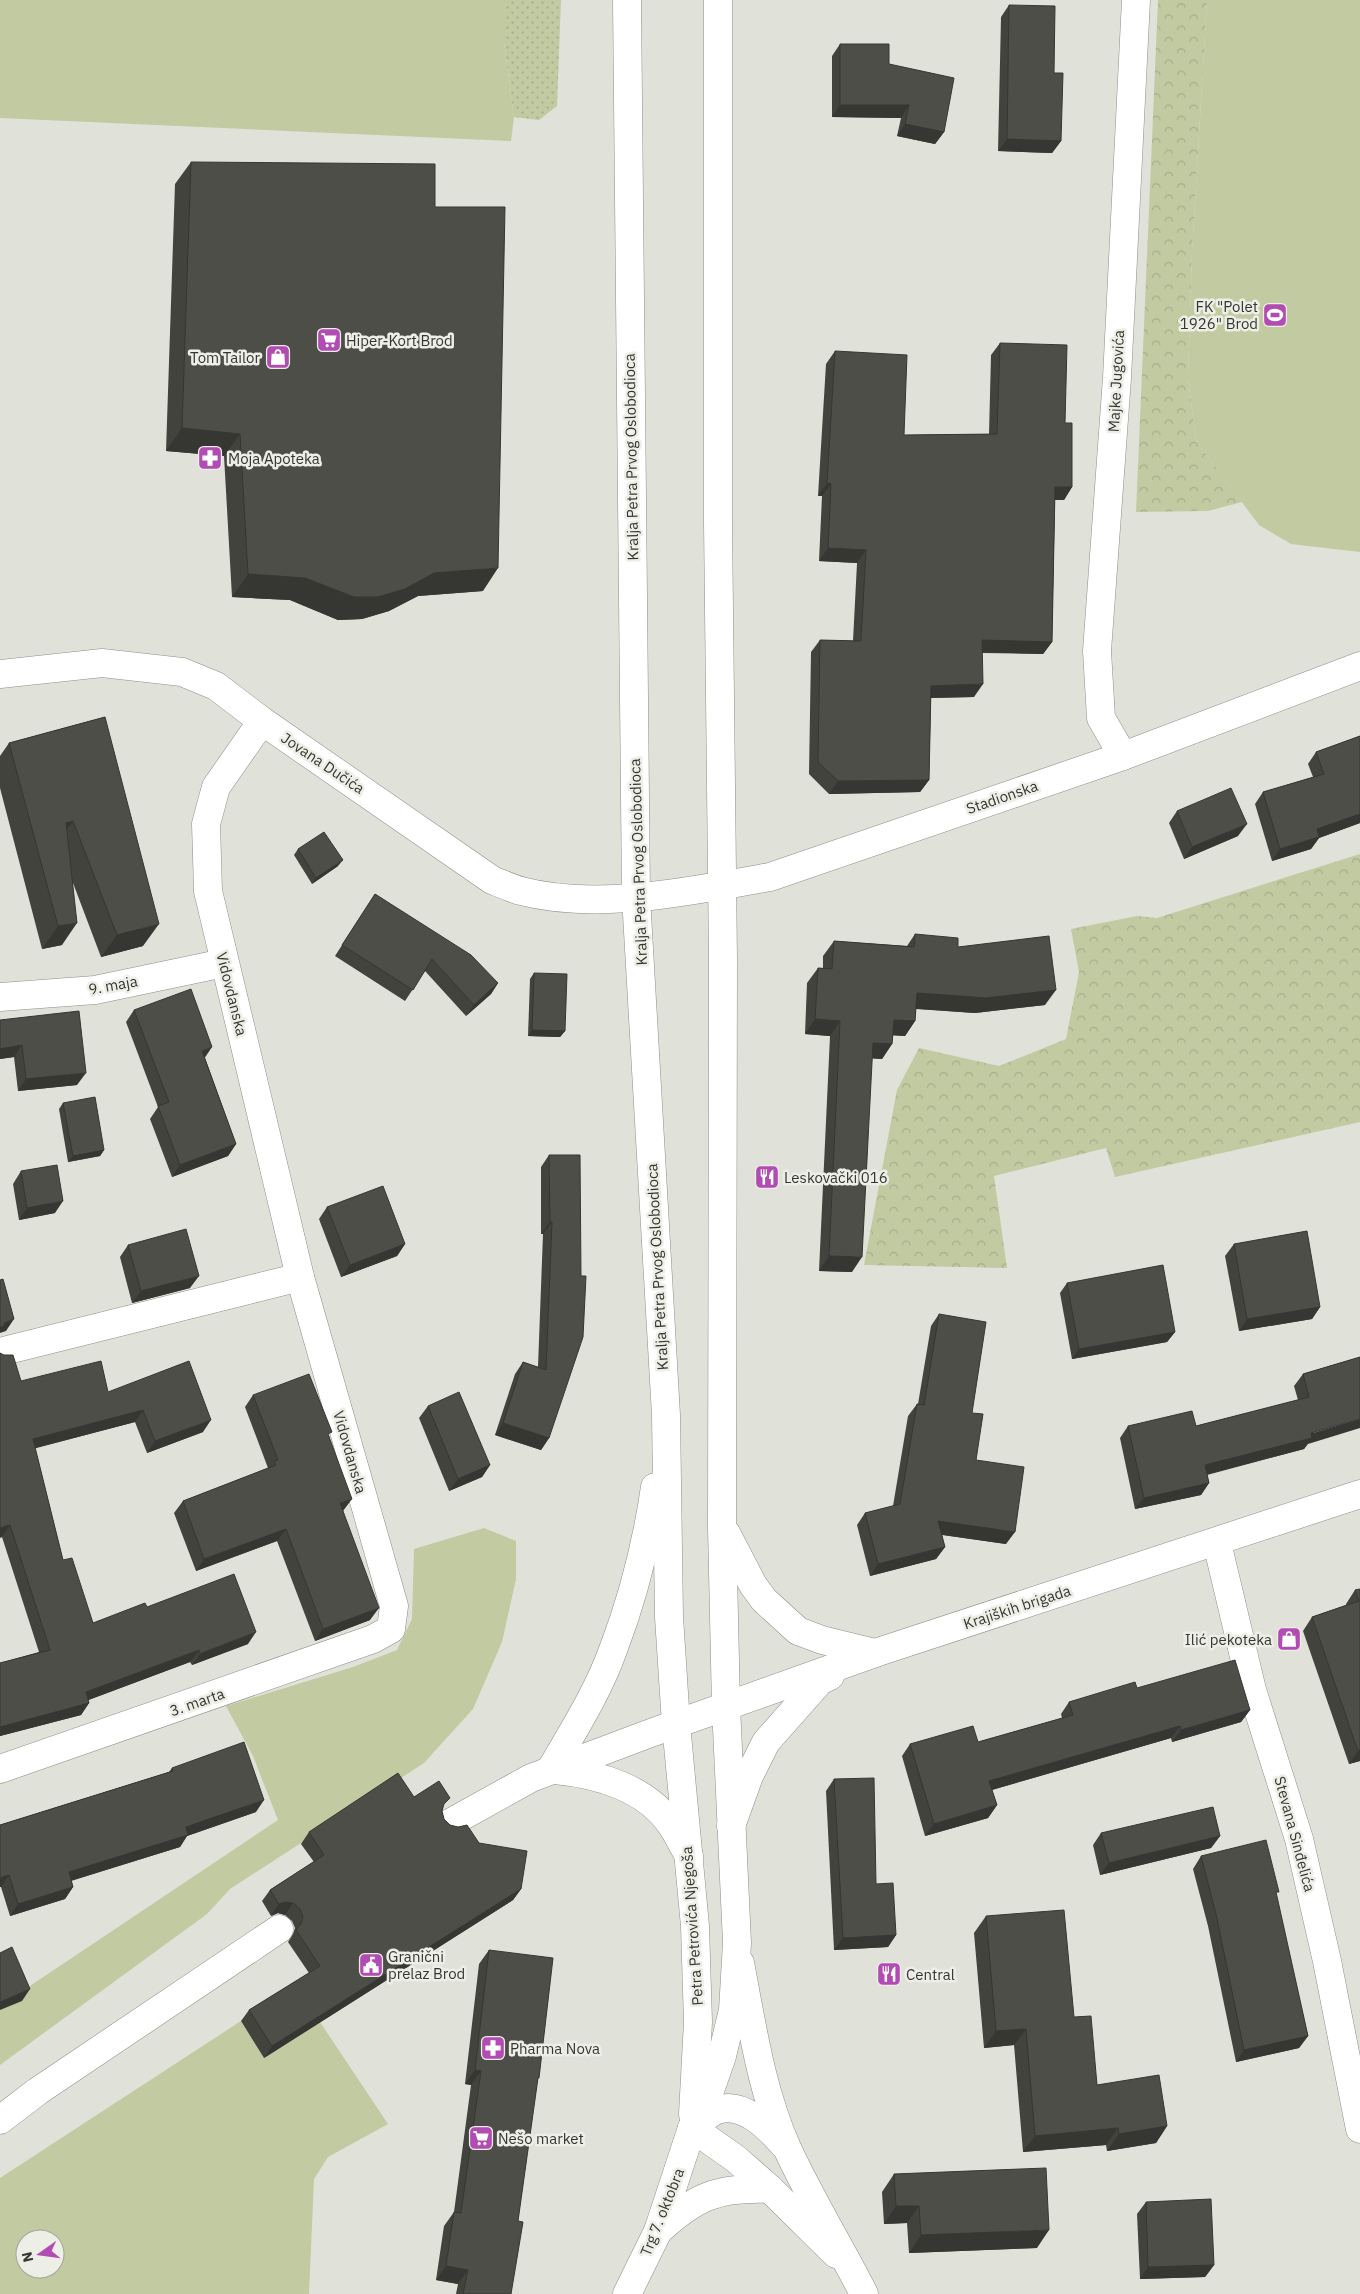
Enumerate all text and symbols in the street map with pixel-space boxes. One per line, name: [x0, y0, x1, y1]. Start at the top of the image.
place label: FK "Polet 1926" Brod: [1180, 297, 1258, 333]
sports icon: FK "Polet 1926" Brod: [1262, 302, 1288, 328]
supermarket icon: Hiper-Kort Brod: [316, 327, 342, 353]
street label: Majke Jugovića: [1104, 329, 1128, 433]
place label: Hiper-Kort Brod: [346, 331, 453, 350]
shop icon: Tom Tailor: [265, 344, 291, 370]
place label: Tom Tailor: [190, 348, 260, 367]
street label: Kralja Petra Prvog Oslobodioca: [620, 353, 642, 561]
pharmacy icon: Moja Apoteka: [197, 445, 223, 471]
place label: Moja Apoteka: [228, 449, 320, 468]
street label: Jovana Dučića: [278, 728, 368, 798]
street label: Kralja Petra Prvog Oslobodioca: [625, 758, 651, 966]
street label: Stadionska: [964, 776, 1040, 818]
street label: Vidovdanska: [212, 950, 252, 1038]
street label: 9. maja: [87, 971, 139, 999]
street label: Kralja Petra Prvog Oslobodioca: [642, 1163, 672, 1371]
restaurant icon: Leskovački 016: [754, 1164, 780, 1190]
place label: Leskovački 016: [784, 1168, 888, 1187]
street label: Vidovdanska: [329, 1408, 371, 1496]
street label: Krajiških brigada: [961, 1581, 1073, 1633]
shop icon: Ilić pekoteka: [1276, 1626, 1302, 1652]
place label: Ilić pekoteka: [1185, 1630, 1272, 1649]
street label: 3. marta: [167, 1684, 227, 1720]
street label: Stevana Sinđelića: [1270, 1774, 1320, 1894]
street label: Petra Petrovića Njegoša: [677, 1846, 707, 2006]
place label: Granični prelaz Brod: [388, 1947, 465, 1983]
public building icon: Granični prelaz Brod: [358, 1952, 384, 1978]
restaurant icon: Central: [876, 1961, 902, 1987]
place label: Central: [906, 1965, 955, 1984]
pharmacy icon: Pharma Nova: [480, 2035, 506, 2061]
place label: Pharma Nova: [510, 2039, 600, 2058]
supermarket icon: Nešo market: [468, 2125, 494, 2151]
place label: Nešo market: [498, 2129, 584, 2148]
street label: Trg 7. oktobra: [636, 2165, 688, 2259]
north arrow: [15, 2229, 65, 2279]
text: N: [17, 2250, 37, 2264]

